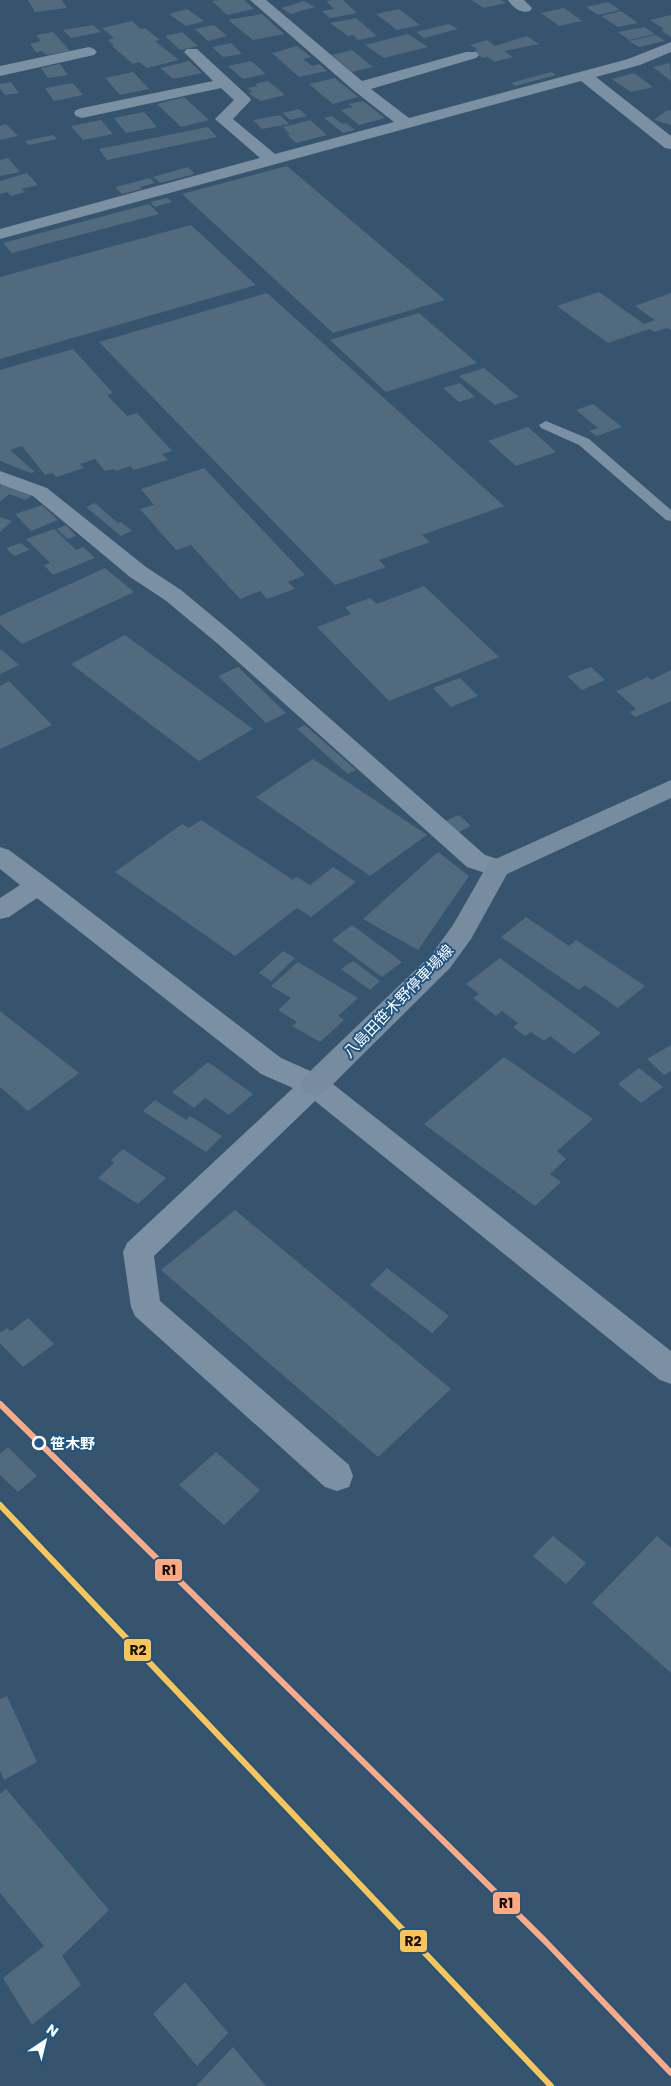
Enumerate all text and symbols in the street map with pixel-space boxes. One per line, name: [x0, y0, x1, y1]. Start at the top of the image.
street label: 八島田笹木野停車場線: [338, 940, 458, 1062]
place label: 笹木野: [50, 1433, 95, 1454]
marker: 笹木野: [32, 1436, 46, 1450]
line badge: R1: [154, 1558, 183, 1582]
text: R1: [162, 1560, 176, 1580]
line badge: R2: [123, 1638, 152, 1662]
text: R2: [129, 1640, 147, 1660]
line badge: R1: [492, 1891, 521, 1915]
text: R1: [499, 1893, 513, 1913]
line badge: R2: [399, 1929, 428, 1953]
text: R2: [404, 1931, 422, 1951]
north arrow: [20, 2016, 70, 2066]
text: N: [42, 2019, 63, 2042]

